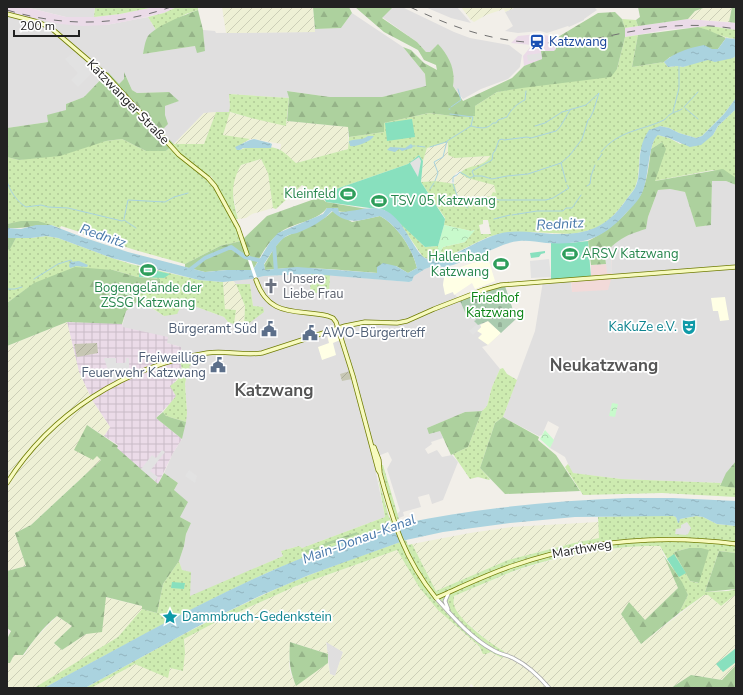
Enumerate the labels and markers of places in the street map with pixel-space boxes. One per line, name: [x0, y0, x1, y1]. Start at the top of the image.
station icon: Katzwang: [528, 33, 546, 51]
place label: Katzwang: [549, 33, 607, 51]
place label: Kleinfeld: [284, 185, 336, 203]
sports icon: Kleinfeld: [339, 185, 357, 203]
sports icon: TSV 05 Katzwang: [370, 192, 388, 210]
place label: TSV 05 Katzwang: [391, 192, 496, 210]
sports icon: ARSV Katzwang: [561, 245, 579, 263]
place label: ARSV Katzwang: [582, 245, 679, 263]
place label: Hallenbad Katzwang: [428, 248, 489, 281]
sports icon: Hallenbad Katzwang: [492, 255, 510, 273]
sports icon: Bogengelände der ZSSG Katzwang: [139, 261, 157, 279]
place label: Unsere Liebe Frau: [283, 270, 344, 303]
church icon: Unsere Liebe Frau: [262, 277, 280, 295]
place label: Bogengelände der ZSSG Katzwang: [94, 279, 202, 312]
place label: KaKuZe e.V.: [609, 318, 677, 336]
theatre icon: KaKuZe e.V.: [680, 318, 698, 336]
place label: Bürgeramt Süd: [168, 320, 257, 338]
public building icon: Bürgeramt Süd: [260, 320, 278, 338]
public building icon: AWO-Bürgertreff: [301, 324, 319, 342]
place label: AWO-Bürgertreff: [322, 324, 426, 342]
place label: Freiweillige Feuerwehr Katzwang: [82, 349, 206, 382]
public building icon: Freiweillige Feuerwehr Katzwang: [209, 356, 227, 374]
place icon: Dammbruch-Gedenkstein: [161, 608, 179, 626]
place label: Dammbruch-Gedenkstein: [182, 608, 332, 626]

